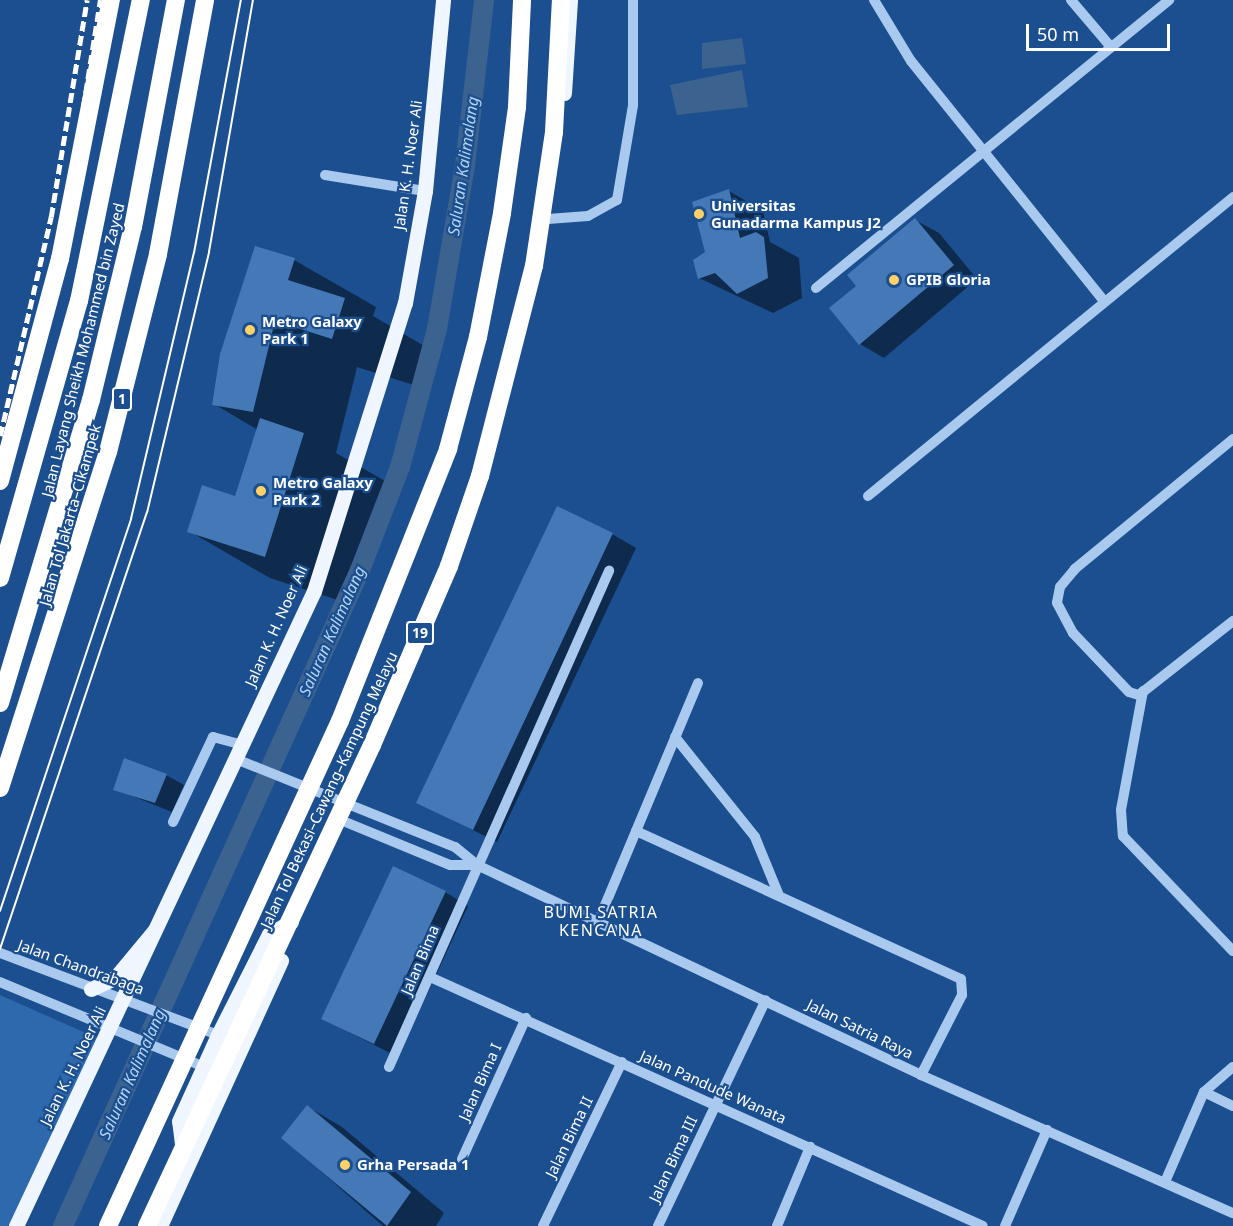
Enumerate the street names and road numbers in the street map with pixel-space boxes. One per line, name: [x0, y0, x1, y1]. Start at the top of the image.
street label: Jalan K. H. Noer Ali: [390, 99, 426, 231]
street label: Jalan Layang Sheikh Mohammed bin Zayed: [38, 201, 128, 499]
road number: 1: [112, 388, 132, 410]
street label: Jalan Tol Jakarta–Cikampek: [35, 422, 105, 608]
street label: Jalan K. H. Noer Ali: [241, 563, 311, 689]
road number: 19: [405, 622, 435, 644]
street label: Jalan Tol Bekasi–Cawang–Kampung Melayu: [257, 649, 401, 931]
street label: Jalan Bima: [397, 922, 443, 998]
street label: Jalan Chandrabaga: [15, 936, 147, 998]
street label: Jalan Satria Raya: [804, 995, 916, 1063]
street label: Jalan K. H. Noer Ali: [36, 1003, 110, 1129]
street label: Jalan Bima I: [455, 1040, 505, 1124]
street label: Jalan Pandude Wanata: [637, 1047, 789, 1127]
street label: Jalan Bima II: [542, 1093, 596, 1181]
street label: Jalan Bima III: [645, 1113, 701, 1205]

